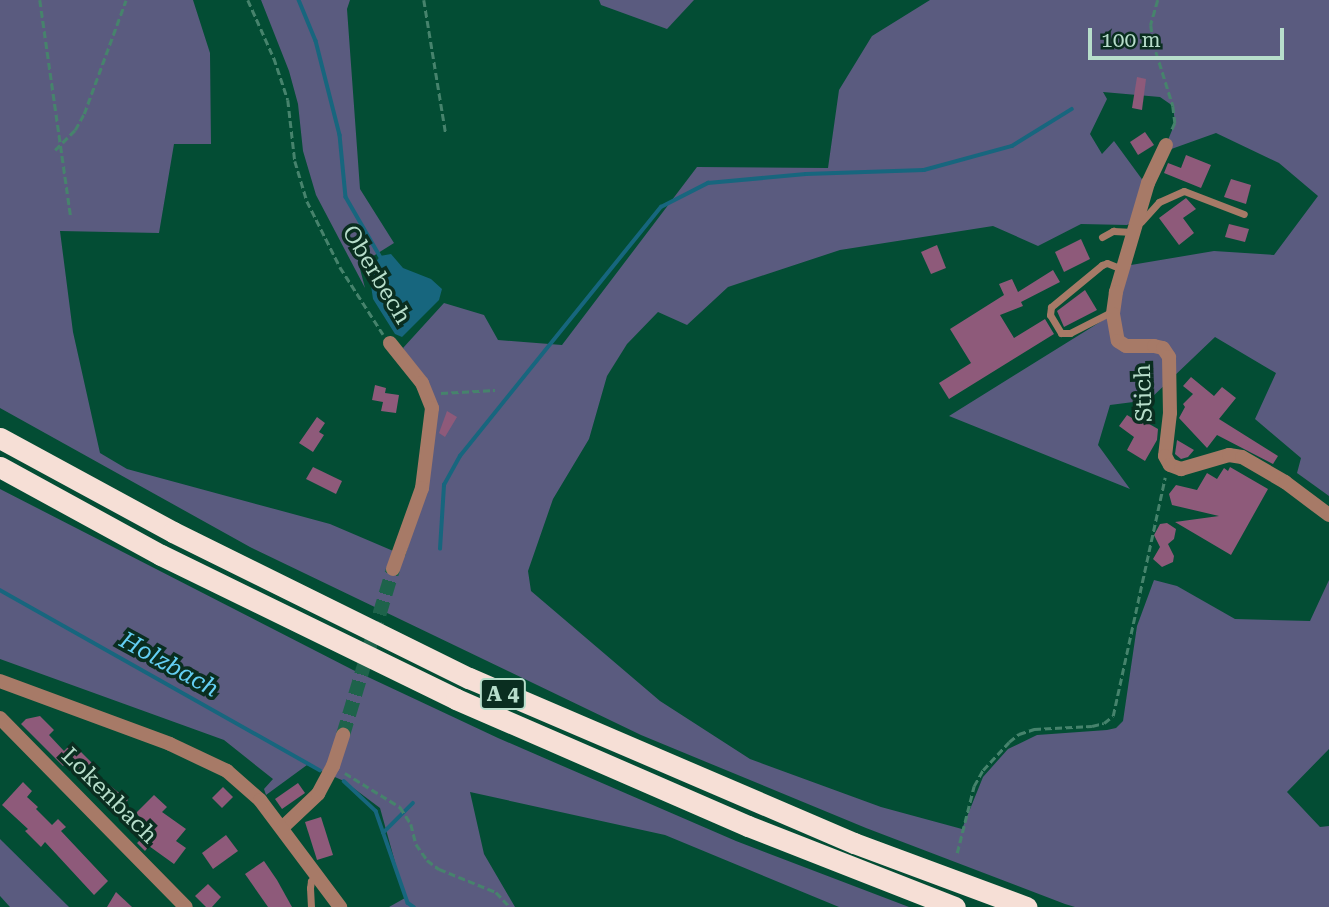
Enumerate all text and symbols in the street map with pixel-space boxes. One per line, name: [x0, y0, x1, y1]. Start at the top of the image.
scale bar: [1091, 14, 1287, 58]
text: 100 m: [1101, 28, 1161, 52]
street label: Oberbech: [336, 221, 416, 329]
street label: Stich: [1129, 364, 1159, 422]
water label: Holzbach: [115, 626, 223, 704]
road number: A 4: [478, 676, 528, 712]
street label: Lokenbach: [55, 742, 163, 850]

